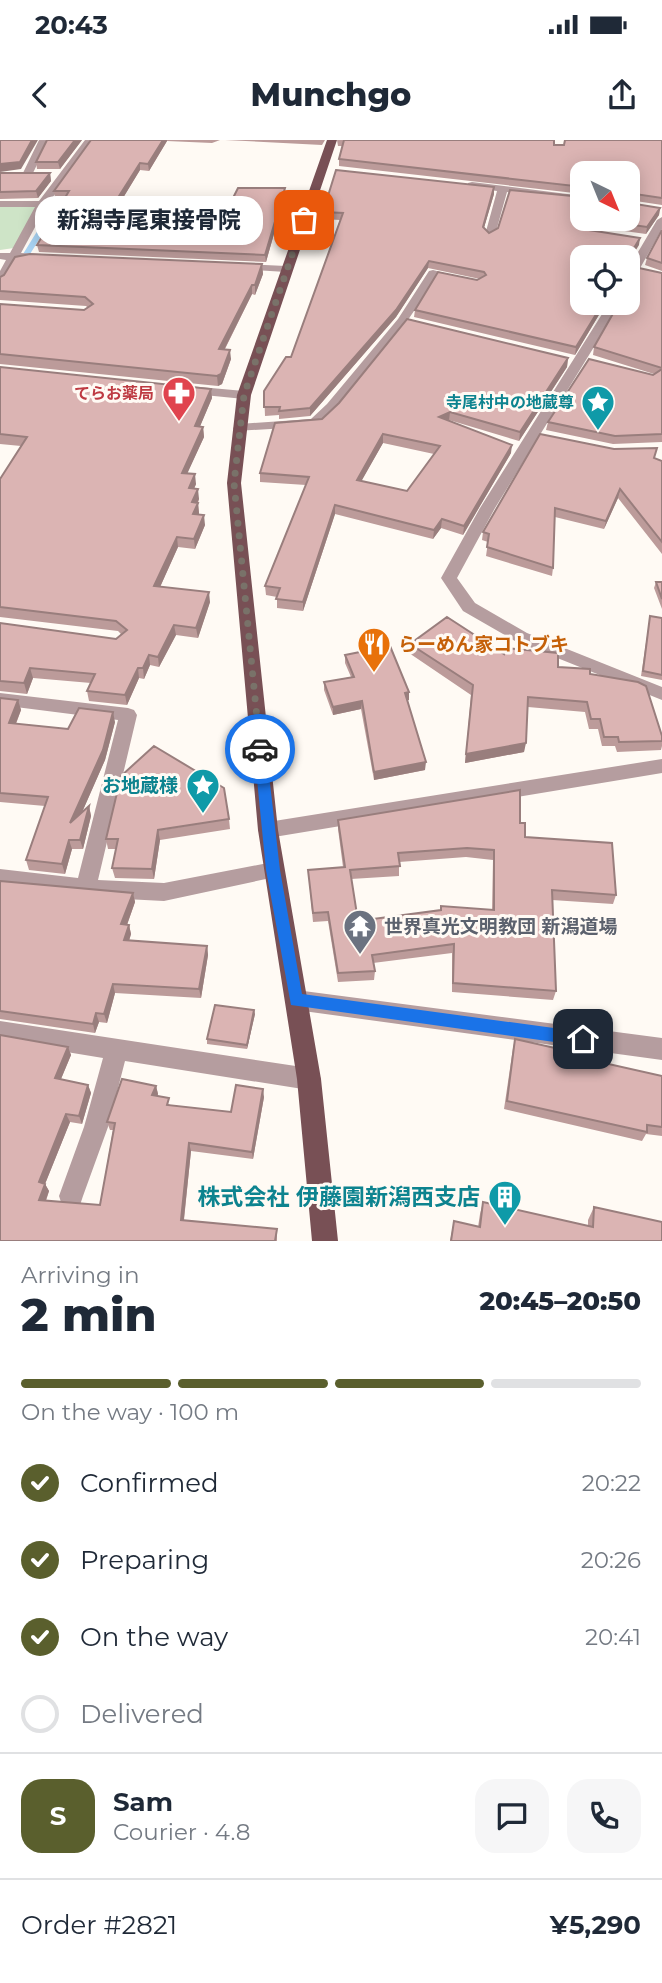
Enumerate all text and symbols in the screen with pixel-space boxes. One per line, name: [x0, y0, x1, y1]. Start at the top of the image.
text: 20:43: [35, 9, 108, 41]
text: Munchgo: [251, 75, 411, 114]
icon: back: [21, 76, 59, 114]
icon: share: [603, 76, 641, 114]
north arrow: [570, 161, 640, 231]
map controls: [570, 161, 640, 315]
pin: [274, 190, 334, 250]
callout: 新潟寺尾東接骨院: [35, 196, 262, 244]
icon: bag: [285, 201, 323, 239]
text: 新潟寺尾東接骨院: [57, 206, 241, 234]
button: locate: [570, 245, 640, 315]
pharmacy icon: てらお薬局: [160, 374, 198, 423]
place icon: 寺尾村中の地蔵尊: [579, 383, 617, 432]
place label: てらお薬局: [74, 384, 154, 403]
place label: 寺尾村中の地蔵尊: [446, 393, 574, 412]
restaurant icon: らーめん家コトブキ: [355, 625, 393, 674]
place label: らーめん家コトブキ: [398, 633, 569, 656]
courier: [225, 714, 295, 784]
icon: car: [241, 730, 279, 768]
place icon: お地蔵様: [184, 766, 222, 815]
place label: お地蔵様: [102, 774, 178, 797]
temple icon: 世界真光文明教団 新潟道場: [341, 907, 379, 956]
place label: 世界真光文明教団 新潟道場: [384, 915, 617, 938]
pin: [553, 1009, 613, 1069]
icon: home: [564, 1020, 602, 1058]
building icon: 株式会社 伊藤園新潟西支店: [486, 1178, 524, 1227]
place label: 株式会社 伊藤園新潟西支店: [197, 1183, 480, 1211]
text: Arriving in: [21, 1261, 140, 1289]
text: 20:45–20:50: [479, 1285, 641, 1317]
text: 2 min: [21, 1286, 156, 1343]
text: On the way · 100 m: [21, 1398, 239, 1426]
icon: check: [21, 1464, 59, 1502]
text: Confirmed: [80, 1467, 219, 1499]
text: 20:22: [582, 1469, 641, 1497]
icon: check: [21, 1541, 59, 1579]
text: Preparing: [80, 1544, 209, 1576]
text: 20:26: [581, 1546, 641, 1574]
icon: check: [21, 1618, 59, 1656]
text: On the way: [80, 1621, 228, 1653]
text: 20:41: [585, 1623, 641, 1651]
text: Delivered: [80, 1698, 204, 1730]
button: chat: [475, 1779, 549, 1853]
button: phone: [567, 1779, 641, 1853]
text: Sam: [113, 1786, 173, 1818]
text: S: [50, 1800, 66, 1832]
text: Courier · 4.8: [113, 1818, 250, 1846]
text: Order #2821: [21, 1909, 177, 1941]
text: ¥5,290: [550, 1909, 641, 1941]

